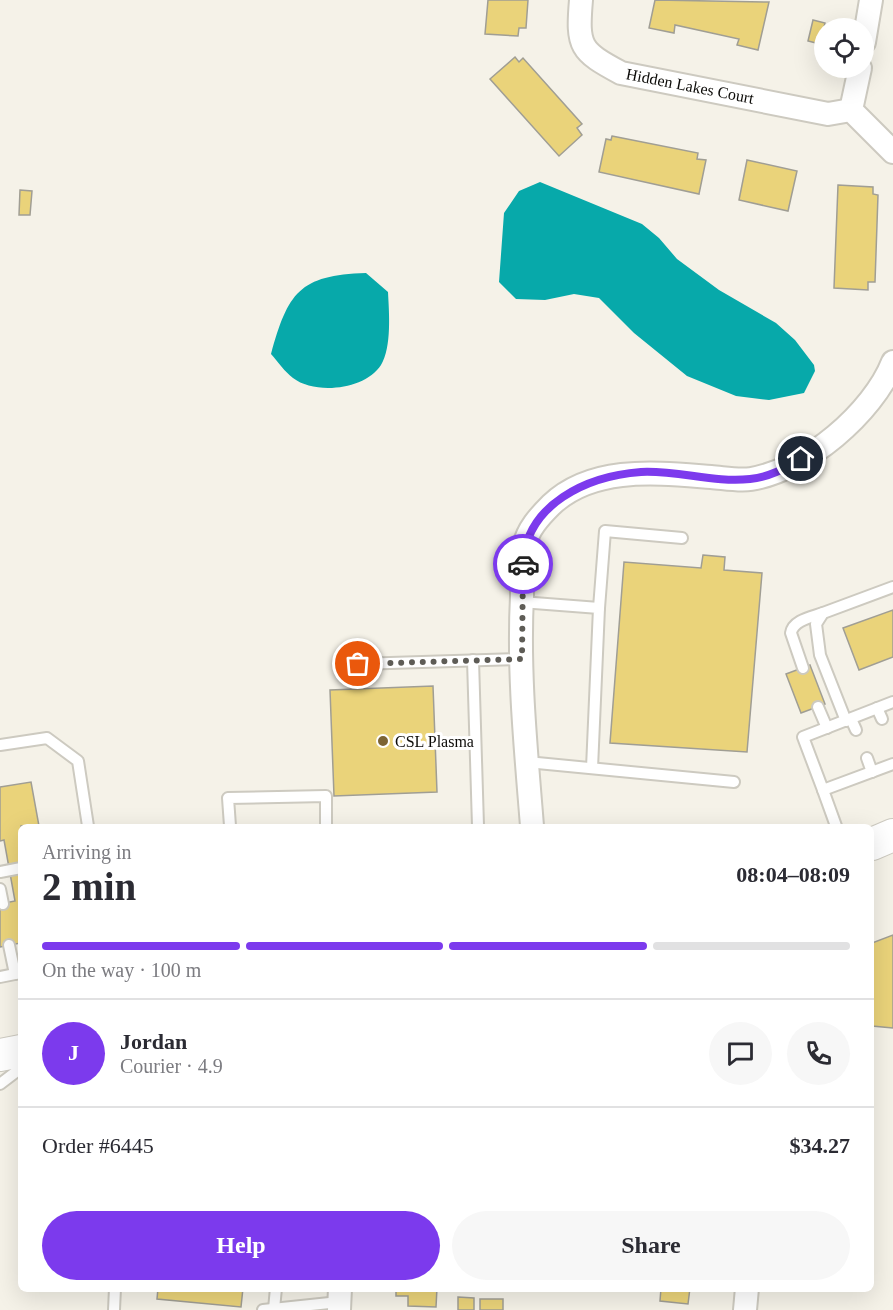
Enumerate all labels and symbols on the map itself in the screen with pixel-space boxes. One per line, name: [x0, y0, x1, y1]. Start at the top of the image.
street label: Hidden Lakes Court: [625, 65, 756, 107]
pin: [775, 433, 826, 484]
courier: [493, 534, 553, 594]
pin: [332, 638, 383, 689]
place label: CSL Plasma: [395, 733, 474, 750]
marker: CSL Plasma: [376, 734, 390, 748]

